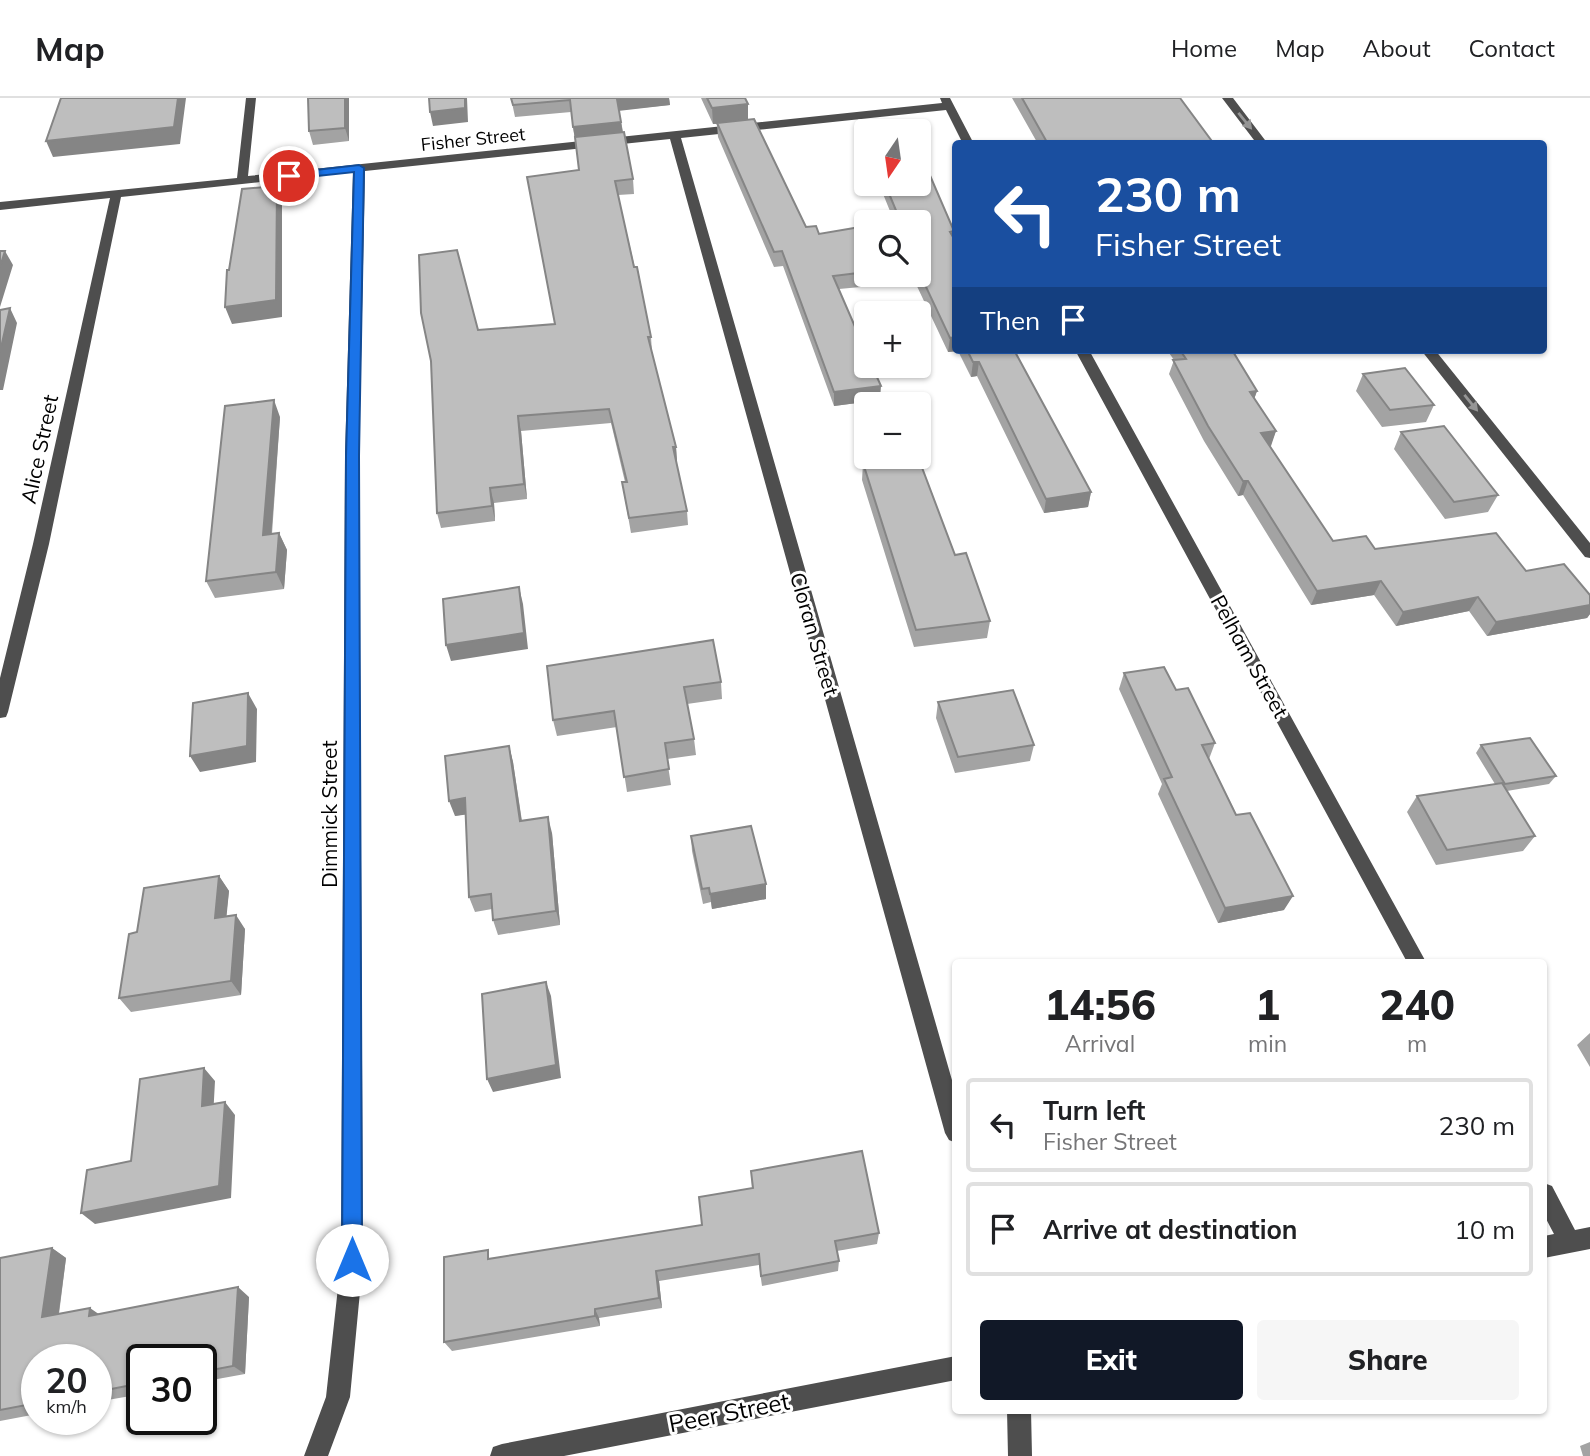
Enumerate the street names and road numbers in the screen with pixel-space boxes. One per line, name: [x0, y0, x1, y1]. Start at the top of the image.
street label: Fisher Street: [420, 122, 526, 156]
street label: Alice Street: [15, 392, 63, 506]
street label: Cloran Street: [785, 569, 845, 699]
street label: Pelham Street: [1206, 590, 1294, 722]
street label: Dimmick Street: [316, 740, 342, 888]
street label: Peer Street: [666, 1386, 792, 1438]

